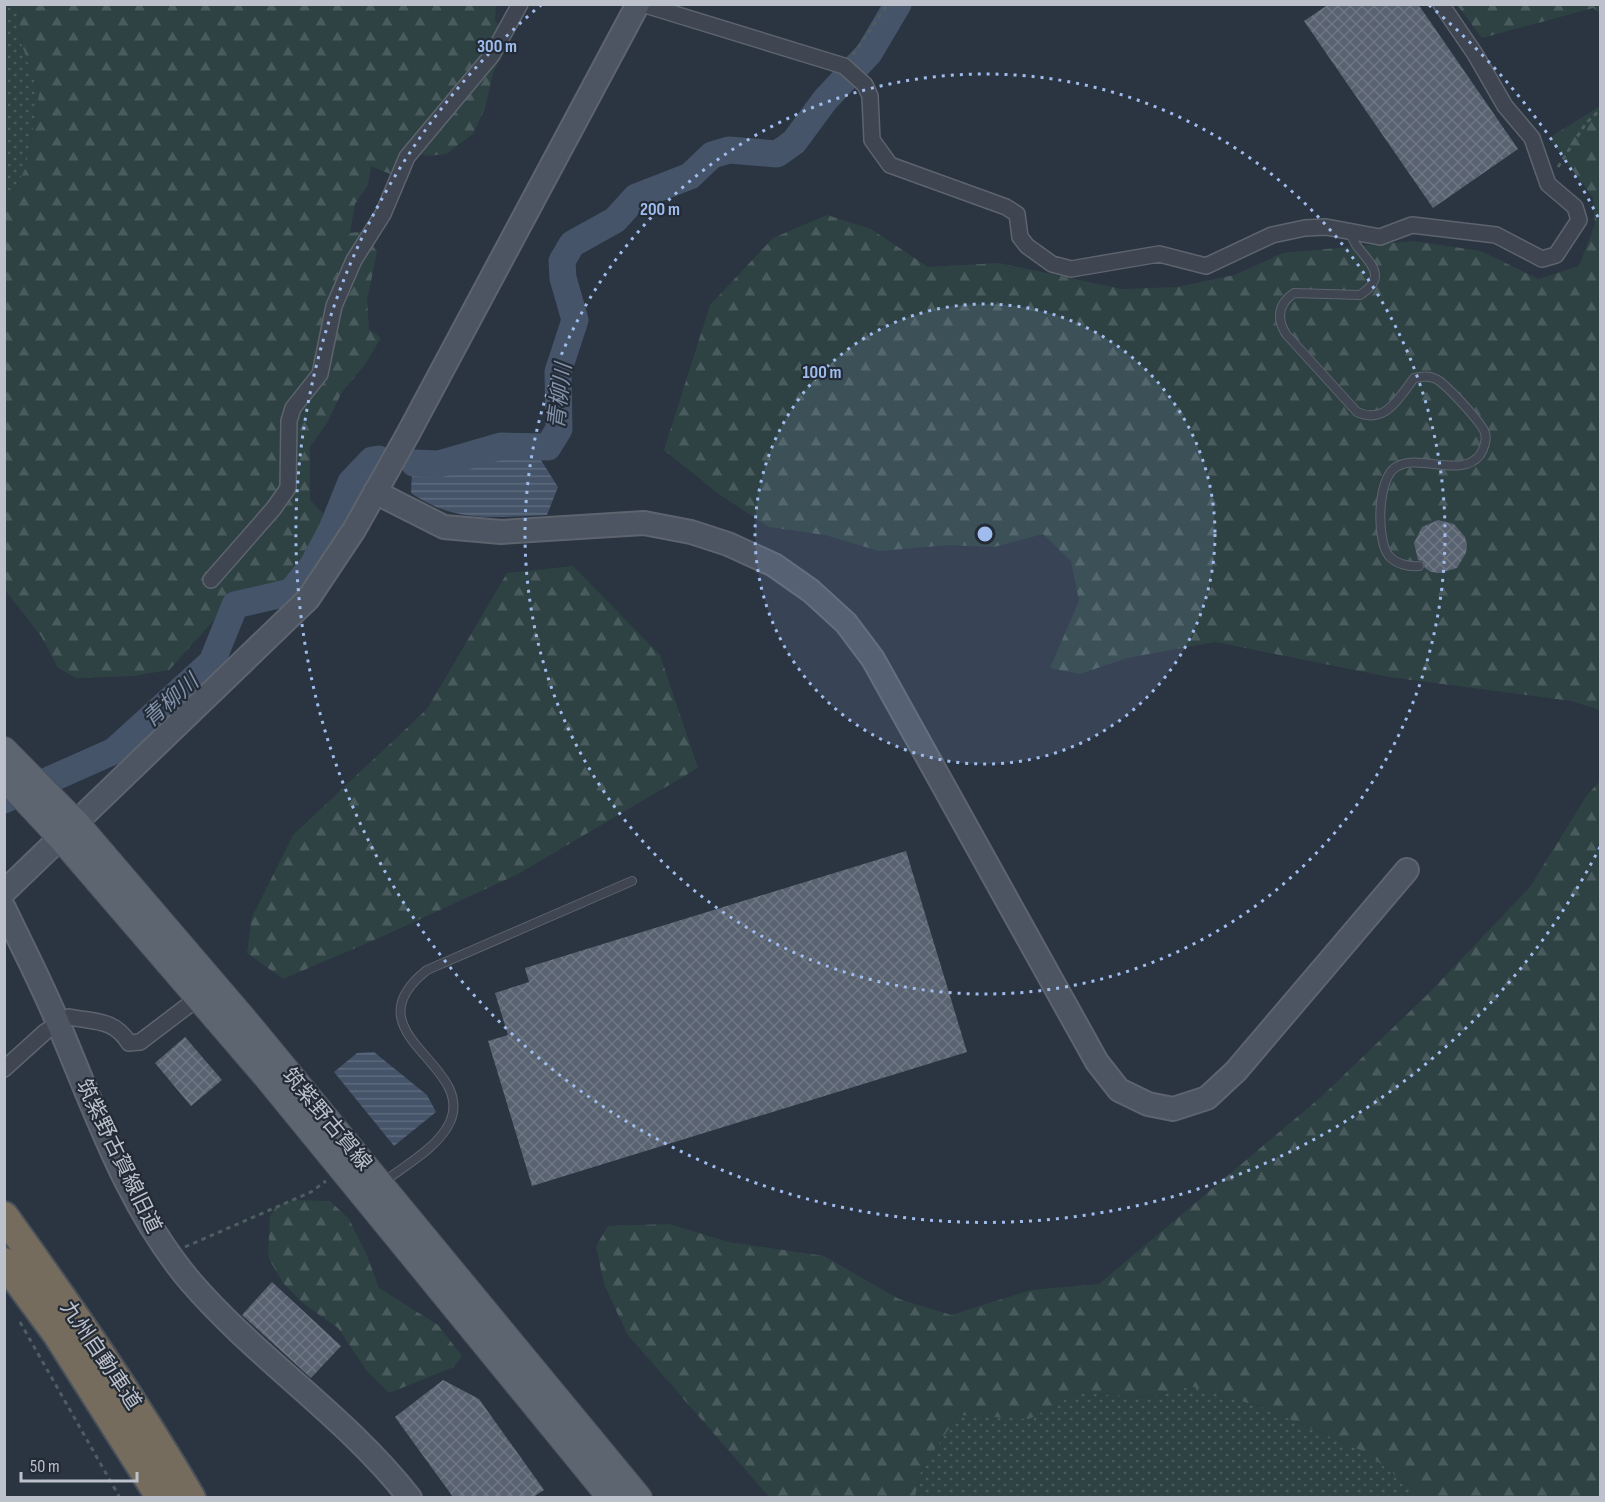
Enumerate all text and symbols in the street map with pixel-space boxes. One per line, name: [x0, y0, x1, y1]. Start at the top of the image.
text: 300 m: [477, 36, 517, 57]
text: 200 m: [640, 199, 680, 220]
water label: 青柳川: [543, 360, 578, 431]
text: 100 m: [803, 362, 842, 383]
centre of rings: [975, 524, 995, 544]
water label: 青柳川: [137, 668, 206, 733]
street label: 筑紫野古賀線: [277, 1063, 377, 1176]
street label: 筑紫野古賀線旧道: [70, 1075, 167, 1237]
street label: 九州自動車道: [55, 1296, 146, 1414]
scale bar: [21, 1445, 136, 1483]
text: 50 m: [30, 1456, 60, 1477]

